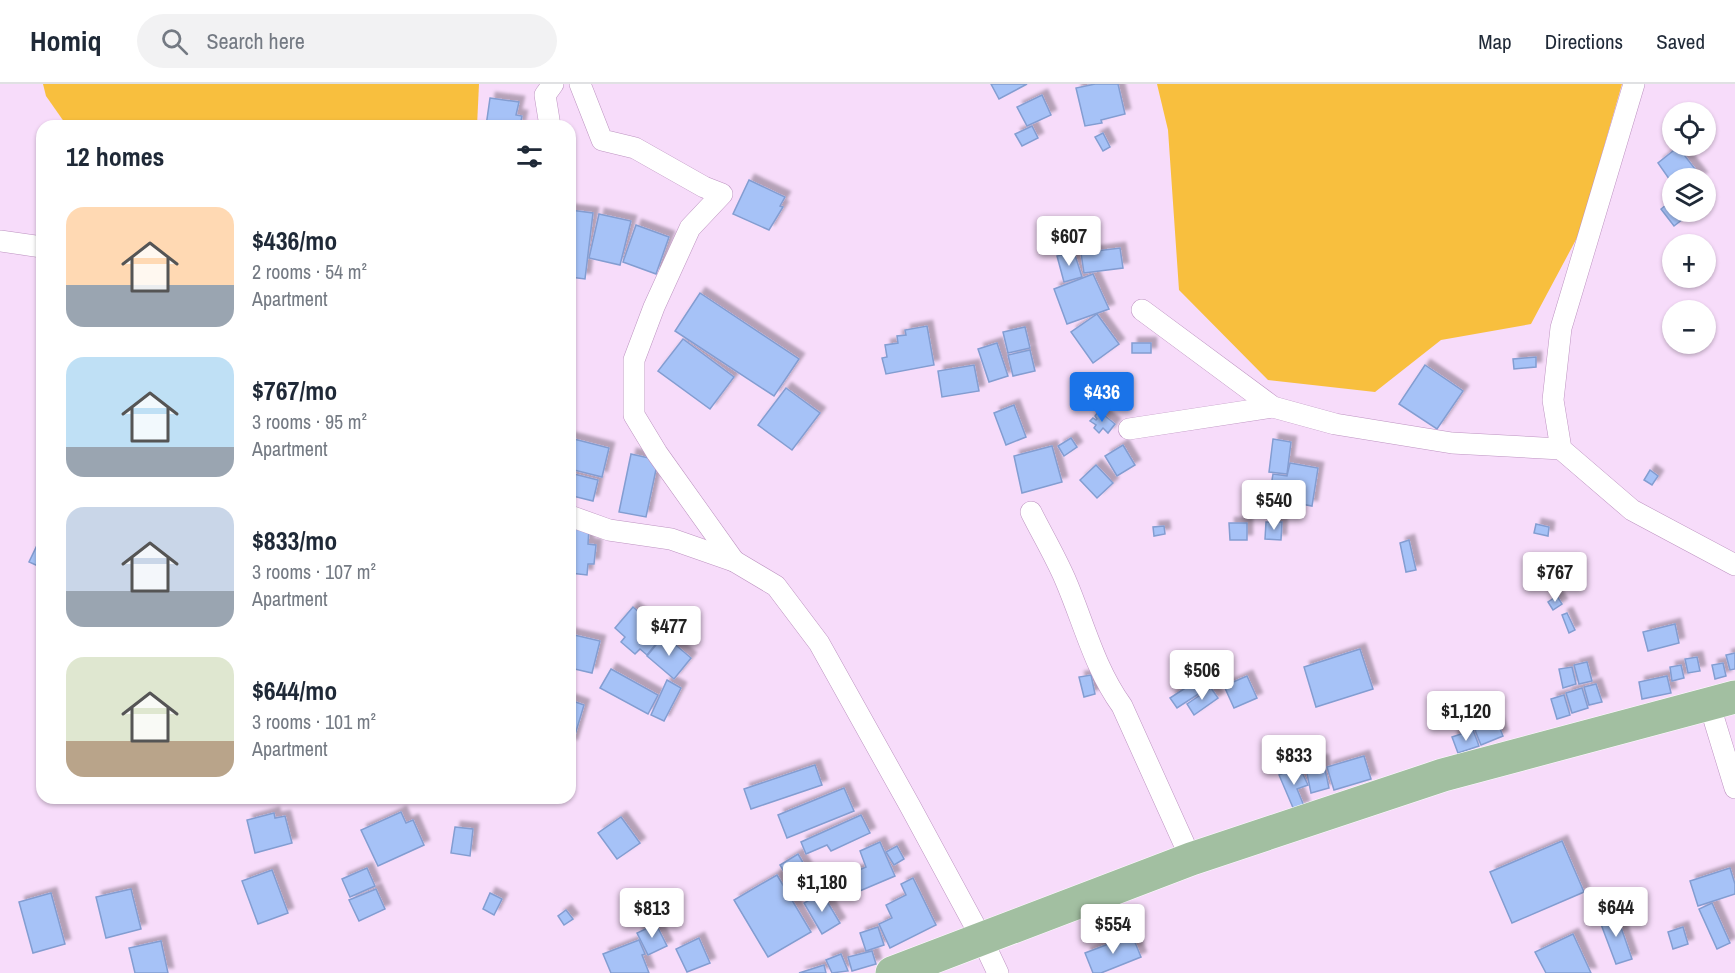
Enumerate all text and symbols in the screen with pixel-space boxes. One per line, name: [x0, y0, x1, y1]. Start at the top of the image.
search box: [137, 14, 557, 68]
text: Homiq: [30, 22, 101, 60]
icon: search: [158, 25, 191, 58]
text: Search here: [206, 26, 305, 56]
text: Map: [1478, 27, 1512, 56]
text: Directions: [1545, 27, 1623, 56]
text: Saved: [1656, 27, 1705, 56]
map controls: [1662, 102, 1716, 354]
button: locate: [1662, 102, 1716, 156]
text: 12 homes: [66, 139, 164, 174]
icon: filters: [513, 140, 546, 173]
button: layers: [1662, 168, 1716, 222]
pin: $607: [1033, 216, 1105, 267]
text: $607: [1051, 222, 1087, 249]
text: $436/mo: [252, 223, 337, 258]
icon: home: [114, 231, 186, 303]
button: +: [1662, 234, 1716, 288]
text: 2 rooms · 54 m²: [252, 258, 367, 285]
text: Apartment: [252, 285, 328, 312]
button: −: [1662, 300, 1716, 354]
pin: $436: [1066, 372, 1138, 423]
text: $767/mo: [252, 373, 337, 408]
text: $436: [1084, 378, 1120, 405]
icon: home: [114, 381, 186, 453]
text: 3 rooms · 95 m²: [252, 408, 367, 435]
text: Apartment: [252, 435, 328, 462]
pin: $540: [1238, 480, 1310, 531]
text: $540: [1256, 486, 1292, 513]
text: $833/mo: [252, 523, 337, 558]
icon: home: [114, 531, 186, 603]
pin: $767: [1519, 552, 1591, 603]
text: 3 rooms · 107 m²: [252, 558, 376, 585]
text: $767: [1537, 558, 1573, 585]
text: Apartment: [252, 585, 328, 612]
pin: $477: [633, 606, 705, 657]
text: $477: [651, 612, 687, 639]
pin: $506: [1166, 650, 1238, 701]
text: $506: [1184, 656, 1220, 683]
text: $644/mo: [252, 673, 337, 708]
icon: home: [114, 681, 186, 753]
pin: $1,120: [1417, 691, 1515, 742]
text: $1,120: [1441, 697, 1491, 724]
text: 3 rooms · 101 m²: [252, 708, 376, 735]
text: Apartment: [252, 735, 328, 762]
pin: $833: [1258, 735, 1330, 786]
text: $833: [1276, 741, 1312, 768]
pin: $1,180: [773, 862, 871, 913]
text: $1,180: [797, 868, 847, 895]
pin: $644: [1580, 887, 1652, 938]
pin: $813: [616, 888, 688, 939]
text: $644: [1598, 893, 1634, 920]
text: $813: [634, 894, 670, 921]
pin: $554: [1077, 904, 1149, 955]
text: $554: [1095, 910, 1131, 937]

